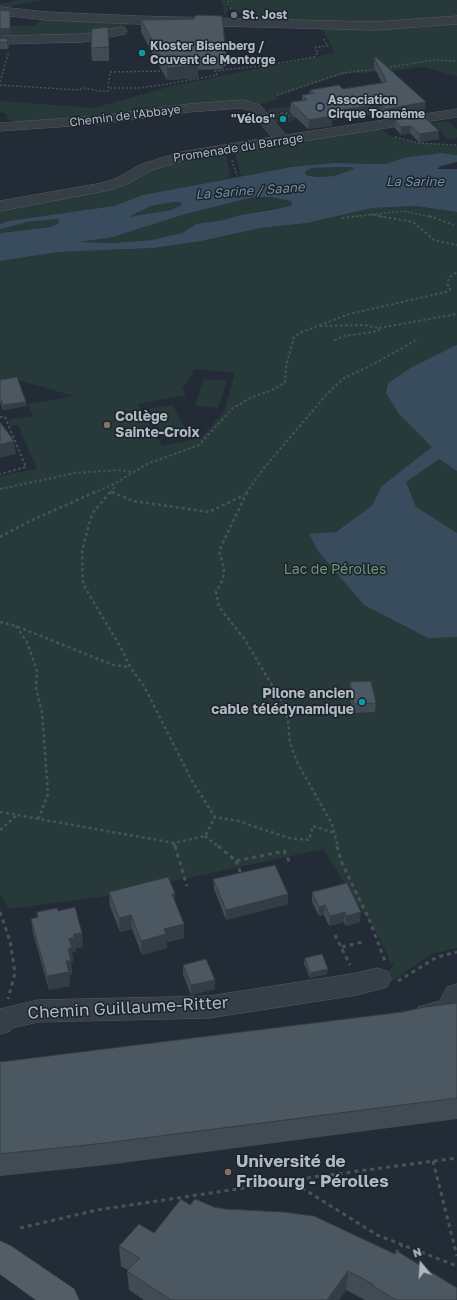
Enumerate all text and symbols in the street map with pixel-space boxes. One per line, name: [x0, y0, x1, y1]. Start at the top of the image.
place label: St. Jost: [242, 8, 287, 22]
marker: St. Jost: [229, 10, 239, 20]
place label: Kloster Bisenberg / Couvent de Montorge: [150, 39, 276, 67]
marker: Kloster Bisenberg / Couvent de Montorge: [137, 48, 147, 58]
place label: Association Cirque Toamême: [328, 93, 425, 121]
street label: Chemin de l'Abbaye: [69, 102, 181, 130]
marker: Association Cirque Toamême: [315, 102, 325, 112]
place label: "Vélos": [231, 112, 275, 126]
marker: "Vélos": [278, 114, 288, 124]
street label: Promenade du Barrage: [172, 131, 304, 165]
water label: La Sarine: [386, 174, 444, 190]
water label: La Sarine / Saane: [195, 179, 305, 203]
place label: Collège Sainte-Croix: [115, 409, 200, 442]
marker: Collège Sainte-Croix: [102, 420, 112, 430]
park label: Lac de Pérolles: [284, 562, 386, 578]
place label: Pilone ancien cable télédynamique: [211, 686, 354, 718]
marker: Pilone ancien cable télédynamique: [357, 697, 367, 707]
street label: Chemin Guillaume-Ritter: [27, 993, 229, 1023]
place label: Université de Fribourg - Pérolles: [236, 1152, 389, 1192]
marker: Université de Fribourg - Pérolles: [223, 1167, 233, 1177]
north arrow: [401, 1244, 441, 1284]
text: N: [411, 1245, 423, 1260]

